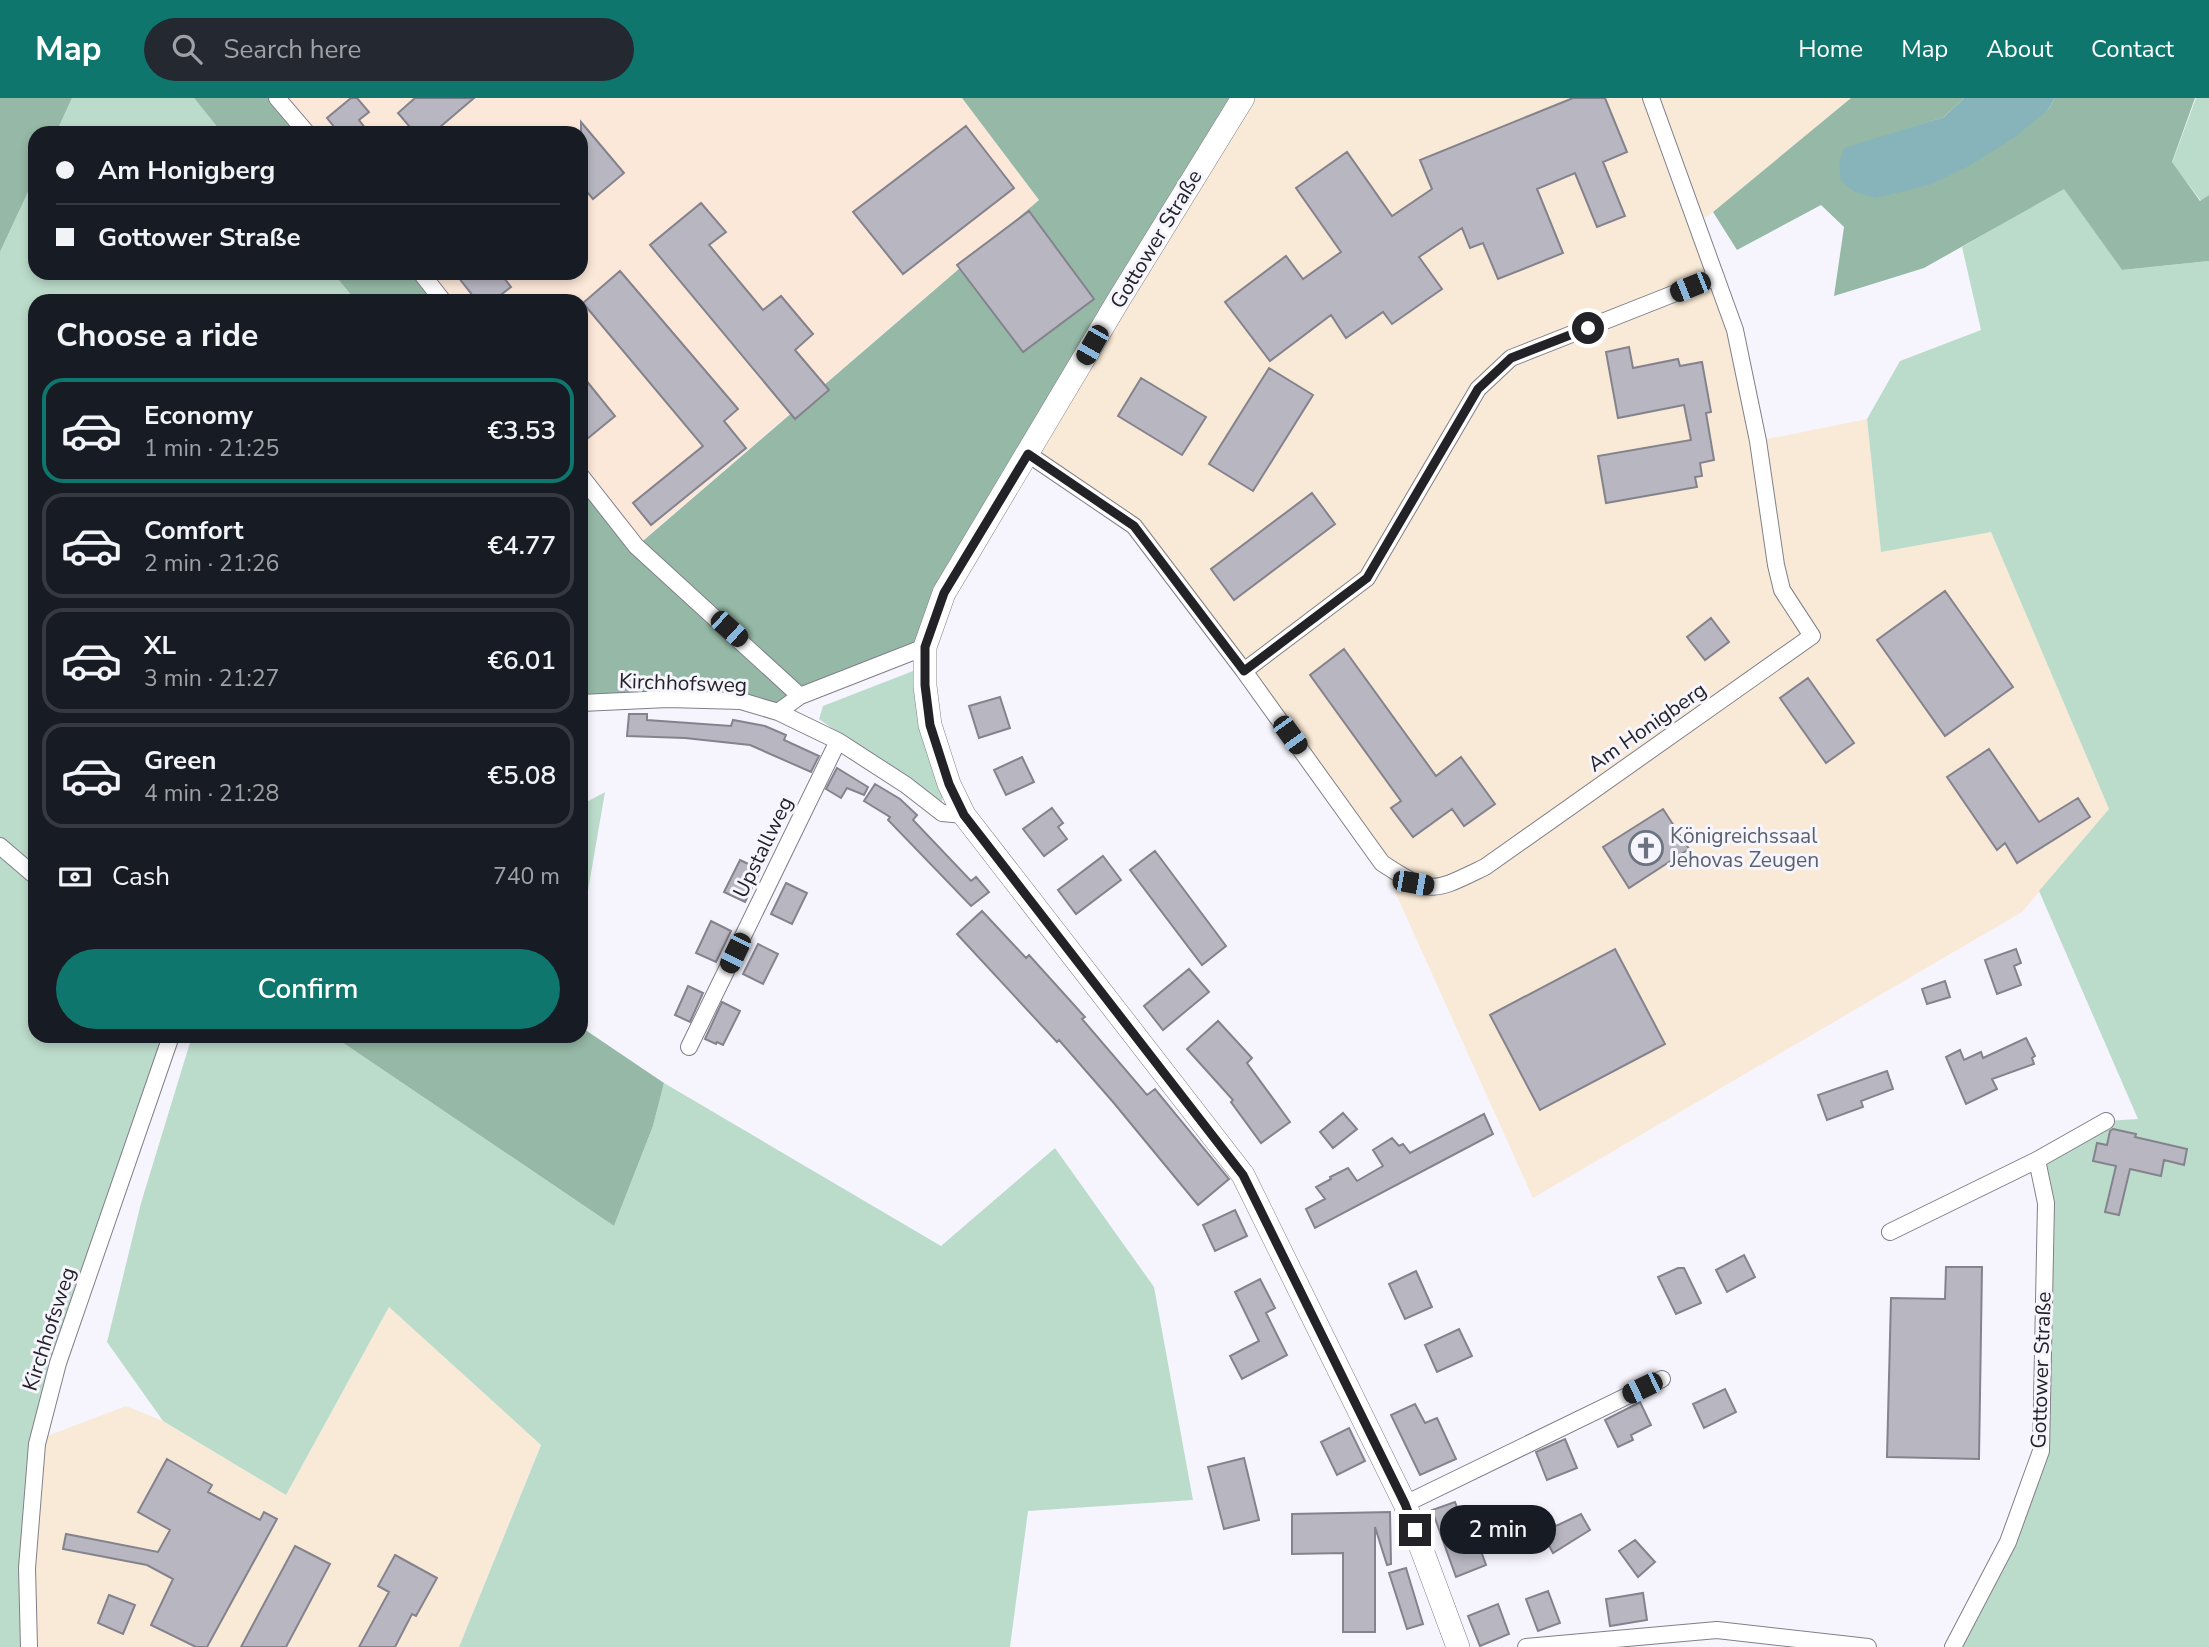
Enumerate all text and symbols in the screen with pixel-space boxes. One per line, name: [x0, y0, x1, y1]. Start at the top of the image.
search box: [144, 18, 634, 81]
text: Map: [35, 27, 102, 72]
icon: search: [168, 30, 206, 68]
text: Search here: [224, 32, 361, 67]
text: Home: [1798, 33, 1863, 65]
text: Map: [1901, 33, 1948, 65]
text: About: [1986, 33, 2053, 65]
text: Contact: [2091, 33, 2174, 65]
text: Am Honigberg: [98, 153, 275, 188]
street label: Gottower Straße: [1104, 164, 1208, 314]
text: Gottower Straße: [98, 220, 301, 255]
car: [1667, 269, 1714, 305]
route start: [1572, 312, 1604, 344]
text: Choose a ride: [56, 314, 258, 357]
car: [1073, 322, 1112, 368]
text: Economy: [144, 398, 253, 433]
icon: car: [60, 399, 123, 462]
text: €3.53: [487, 413, 556, 448]
text: 1 min · 21:25: [144, 433, 279, 464]
text: Comfort: [144, 513, 244, 548]
icon: car: [60, 514, 123, 577]
text: €4.77: [487, 528, 556, 563]
text: 2 min · 21:26: [144, 548, 279, 579]
car: [707, 607, 752, 651]
text: XL: [144, 628, 176, 663]
icon: car: [60, 629, 123, 692]
text: €6.01: [487, 643, 556, 678]
text: 3 min · 21:27: [144, 663, 279, 694]
street label: Kirchhofsweg: [618, 667, 748, 699]
street label: Am Honigberg: [1582, 676, 1712, 778]
car: [1270, 712, 1311, 758]
text: Green: [144, 743, 217, 778]
icon: car: [60, 744, 123, 807]
text: €5.08: [487, 758, 556, 793]
text: 4 min · 21:28: [144, 778, 279, 809]
street label: Upstallweg: [726, 792, 800, 902]
place label: Königreichssaal Jehovas Zeugen: [1669, 822, 1819, 874]
church icon: Königreichssaal Jehovas Zeugen: [1627, 829, 1665, 867]
icon: cash: [56, 858, 94, 896]
text: Cash: [112, 859, 170, 894]
text: 740 m: [493, 861, 560, 892]
car: [1391, 869, 1436, 897]
car: [717, 930, 754, 976]
button: Confirm: [56, 949, 560, 1029]
street label: Kirchhofsweg: [16, 1264, 82, 1394]
street label: Gottower Straße: [2024, 1291, 2058, 1449]
car: [1619, 1369, 1666, 1407]
callout: 2 min: [1440, 1506, 1555, 1554]
route end: [1399, 1514, 1431, 1546]
text: 2 min: [1469, 1514, 1527, 1545]

